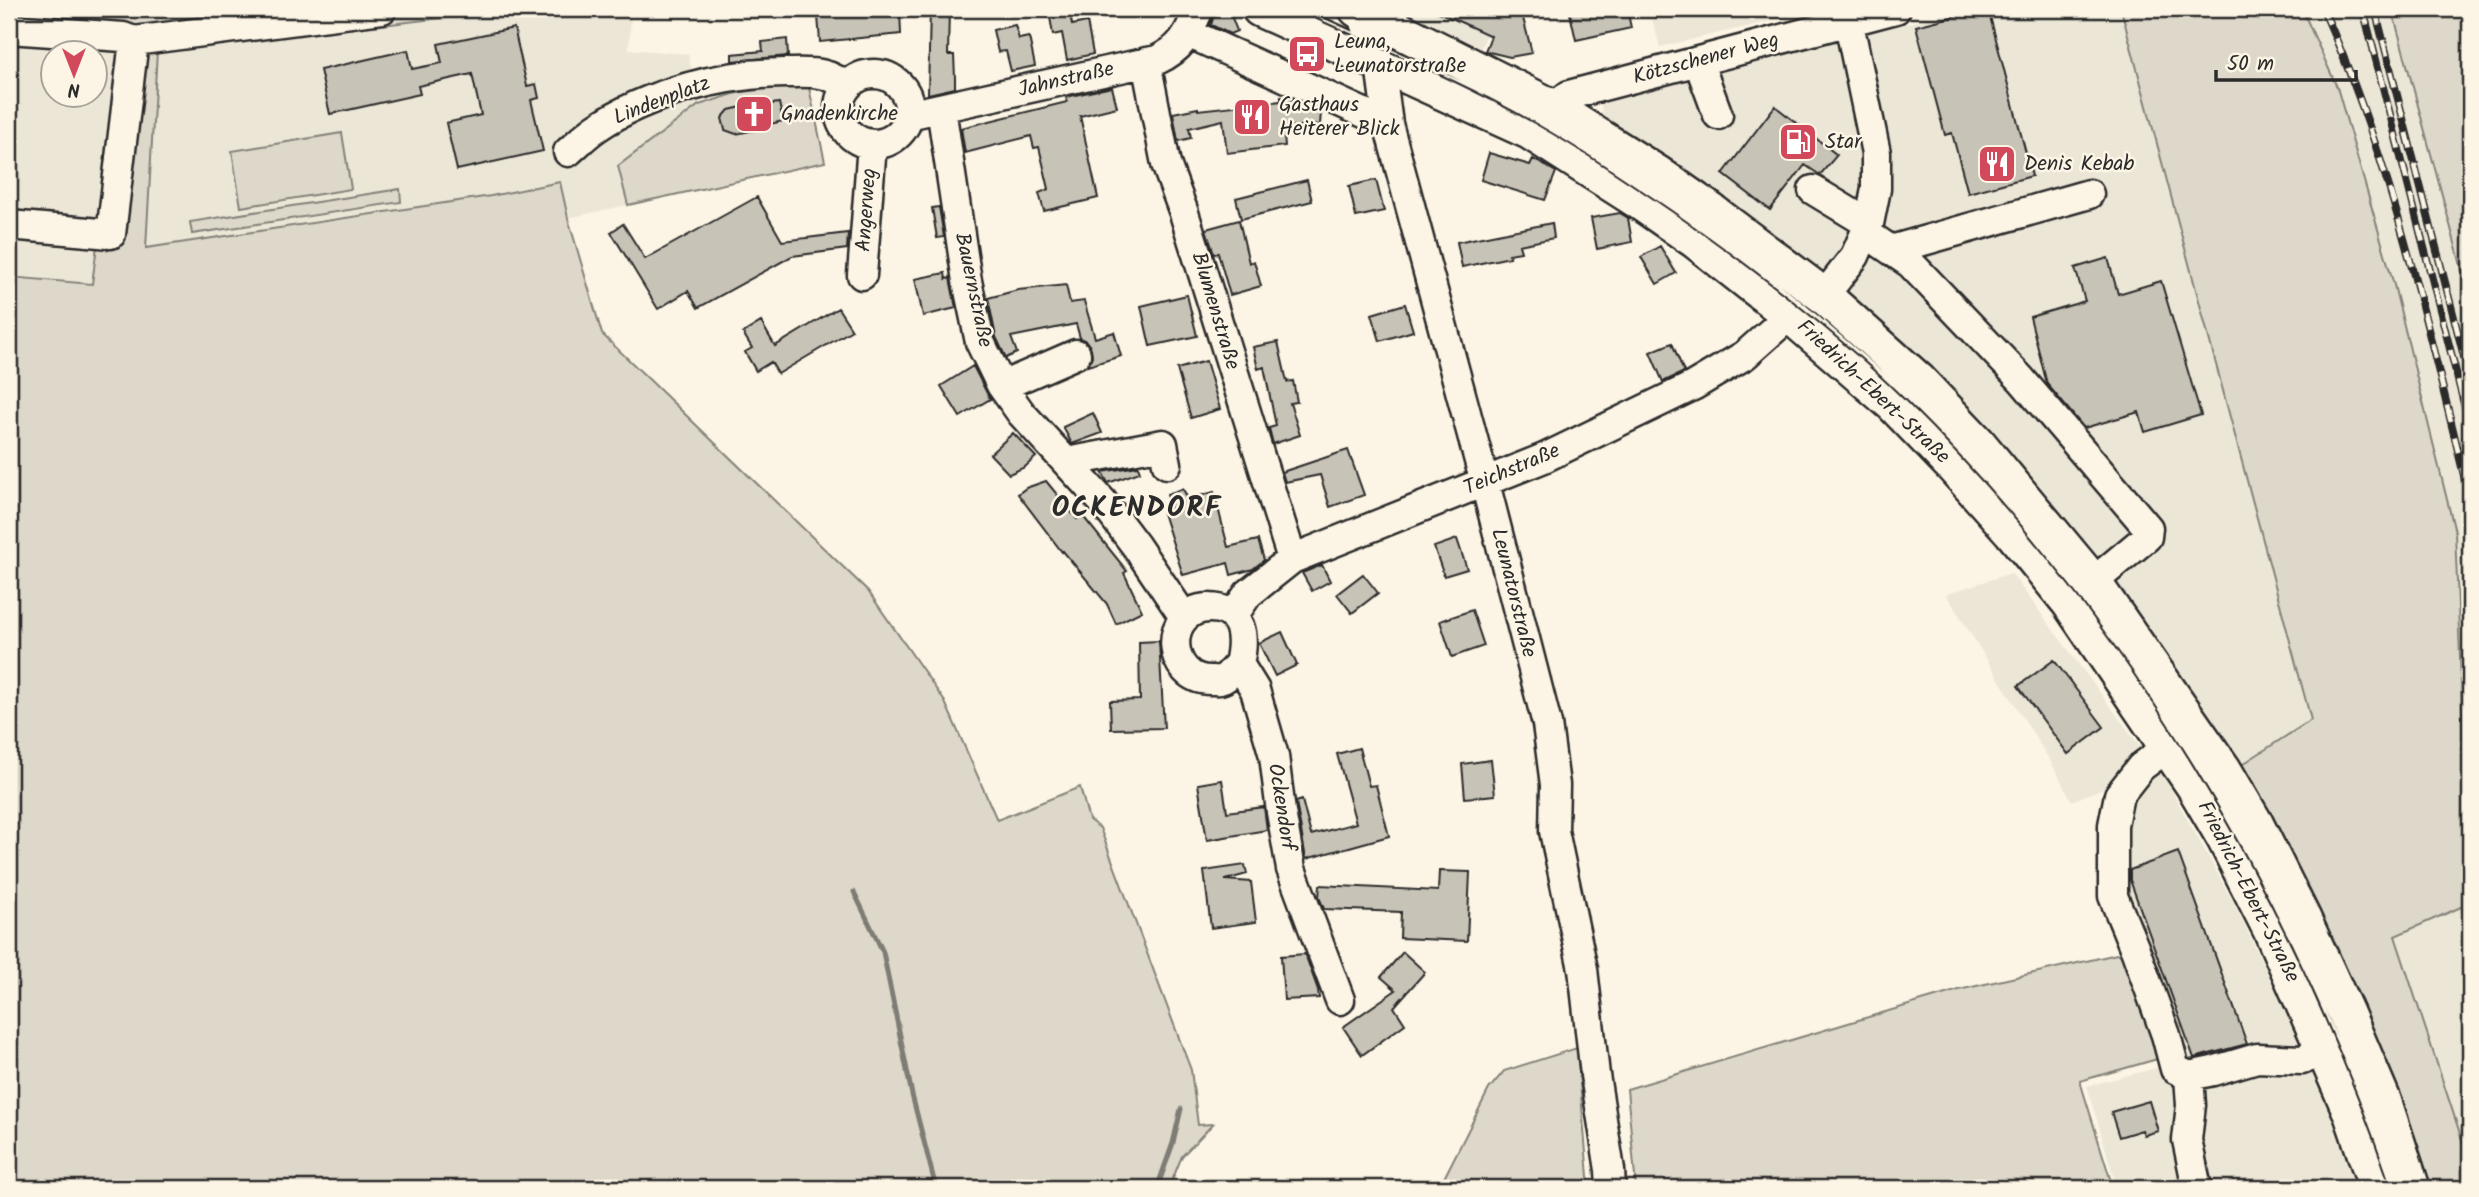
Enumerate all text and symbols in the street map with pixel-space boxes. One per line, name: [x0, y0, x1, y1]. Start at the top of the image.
street label: Kötzschener Weg: [1629, 24, 1783, 94]
place label: Leuna, Leunatorstraße: [1334, 26, 1467, 83]
bus stop icon: Leuna, Leunatorstraße: [1286, 33, 1328, 75]
north arrow: [38, 38, 108, 108]
scale bar: [2216, 38, 2356, 82]
text: 50 m: [2227, 48, 2274, 81]
street label: Jahnstraße: [1015, 53, 1118, 107]
street label: Lindenplatz: [609, 67, 715, 135]
text: N: [68, 74, 80, 104]
place label: Gasthaus Heiterer Blick: [1279, 89, 1400, 146]
church icon: Gnadenkirche: [733, 93, 775, 135]
restaurant icon: Gasthaus Heiterer Blick: [1231, 96, 1273, 138]
place label: Gnadenkirche: [781, 98, 898, 131]
fuel station icon: Star: [1777, 121, 1819, 163]
place label: Star: [1825, 126, 1862, 159]
restaurant icon: Denis Kebab: [1976, 143, 2018, 185]
place label: Denis Kebab: [2024, 148, 2134, 181]
street label: Angerweg: [848, 167, 886, 253]
street label: Bauernstraße: [945, 230, 1001, 351]
street label: Blumenstraße: [1181, 248, 1249, 374]
street label: Friedrich-Ebert-Straße: [1788, 312, 1958, 473]
street label: Teichstraße: [1459, 435, 1566, 505]
district label: OCKENDORF: [1052, 486, 1222, 531]
street label: Leunatorstraße: [1481, 525, 1545, 662]
street label: Ockendorf: [1258, 761, 1304, 855]
street label: Friedrich-Ebert-Straße: [2188, 795, 2308, 989]

